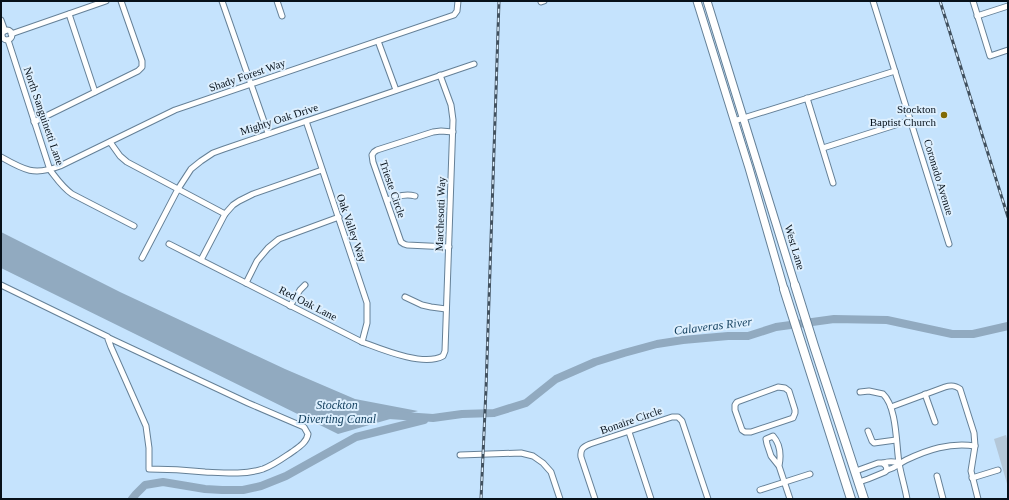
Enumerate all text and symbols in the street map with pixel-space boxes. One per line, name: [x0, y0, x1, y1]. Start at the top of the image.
street label: Shady Forest Way: [207, 56, 287, 94]
street label: North Sanguinetti Lane: [22, 65, 67, 167]
street label: Mighty Oak Drive: [239, 101, 320, 137]
place label: Stockton Baptist Church: [870, 103, 936, 128]
marker: Stockton Baptist Church: [939, 110, 949, 120]
street label: Coronado Avenue: [922, 138, 956, 217]
street label: Trieste Circle: [378, 159, 408, 219]
street label: Marchesotti Way: [433, 176, 447, 252]
street label: Oak Valley Way: [335, 192, 369, 264]
street label: West Lane: [782, 223, 808, 271]
street label: Red Oak Lane: [277, 283, 339, 323]
water label: Calaveras River: [673, 314, 753, 338]
water label: Stockton Diverting Canal: [297, 398, 377, 426]
street label: Bonaire Circle: [599, 404, 664, 436]

